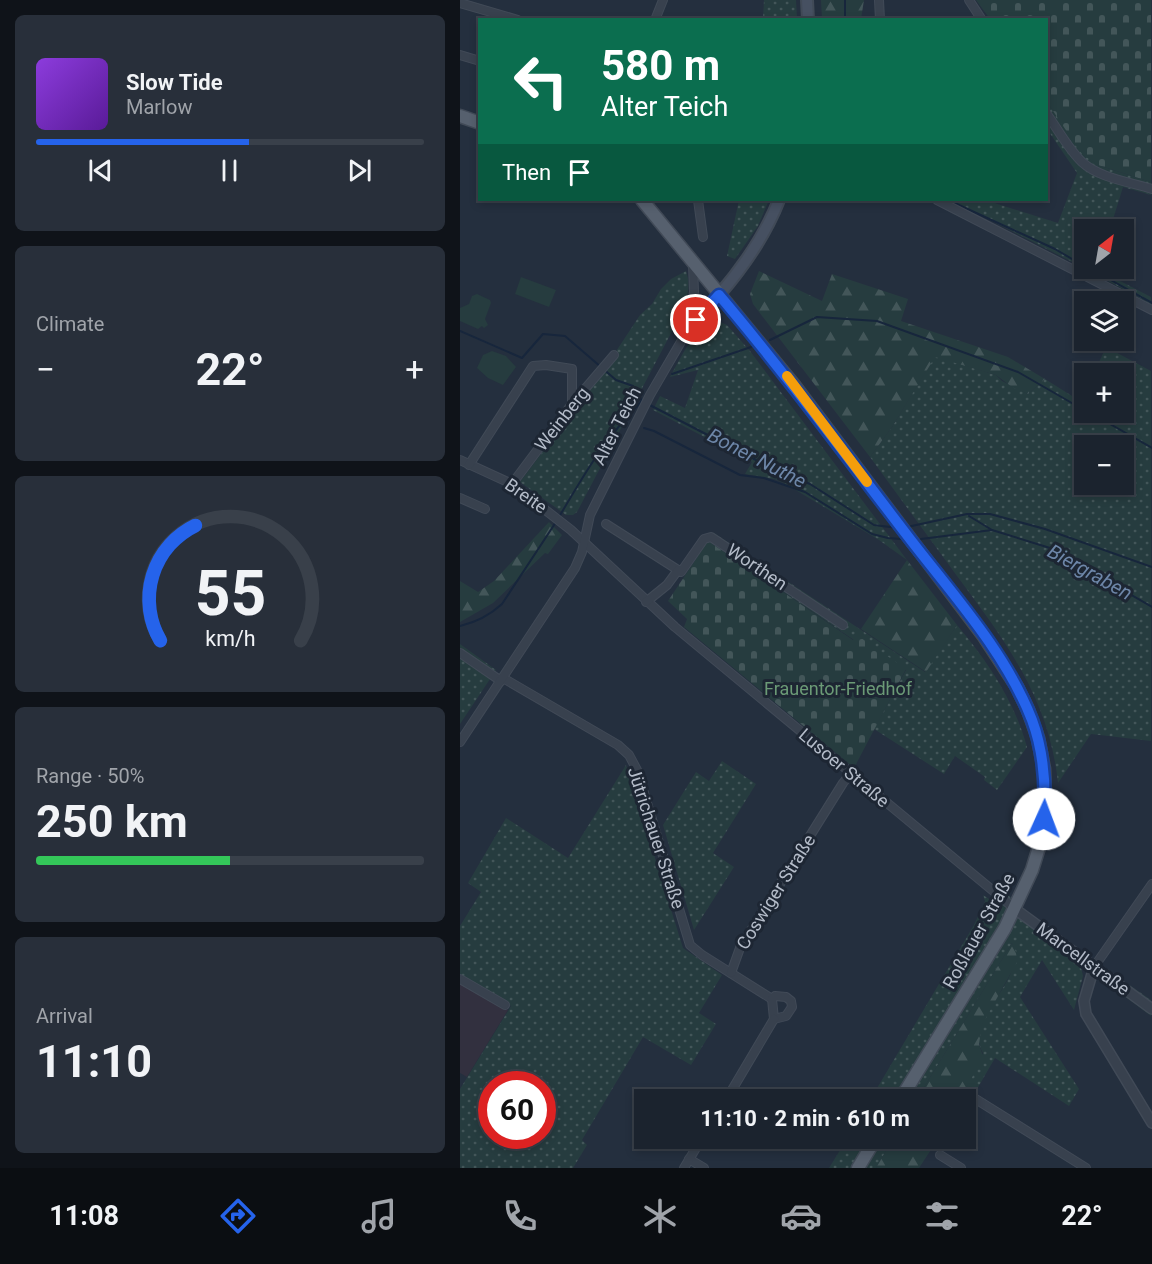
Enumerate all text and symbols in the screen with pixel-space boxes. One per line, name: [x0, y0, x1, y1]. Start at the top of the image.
text: 580 m: [601, 41, 720, 90]
icon: left: [502, 42, 580, 120]
text: Slow Tide: [126, 70, 223, 95]
text: Alter Teich: [601, 91, 728, 123]
text: Marlow: [126, 95, 192, 119]
icon: previous: [84, 154, 117, 187]
icon: pause: [213, 154, 246, 187]
icon: next: [343, 154, 376, 187]
icon: arrive: [563, 156, 596, 189]
text: Then: [502, 160, 551, 185]
north arrow: [1074, 219, 1134, 279]
map controls: [1074, 219, 1134, 495]
button: layers: [1074, 291, 1134, 351]
pin: [670, 294, 721, 345]
icon: arrive: [679, 303, 712, 336]
text: Climate: [36, 312, 104, 336]
text: 22°: [195, 343, 265, 396]
text: −: [36, 350, 55, 389]
text: +: [405, 350, 424, 389]
button: +: [1074, 363, 1134, 423]
street label: Weinberg: [530, 383, 593, 455]
street label: Alter Teich: [588, 383, 645, 468]
water label: Boner Nuthe: [704, 423, 810, 493]
button: −: [1074, 435, 1134, 495]
street label: Breite: [501, 474, 551, 518]
street label: Worthen: [723, 539, 791, 594]
water label: Biergraben: [1044, 539, 1136, 605]
text: 55: [194, 557, 266, 630]
text: km/h: [205, 626, 255, 651]
park label: Frauentor-Friedhof: [764, 678, 913, 699]
street label: Lusoer Straße: [795, 724, 894, 811]
text: Range · 50%: [36, 764, 144, 788]
street label: Jütrichauer Straße: [624, 764, 689, 911]
position arrow: [1012, 787, 1076, 851]
text: 250 km: [36, 795, 188, 848]
street label: Coswiger Straße: [732, 830, 819, 953]
street label: Roßlauer Straße: [938, 869, 1019, 992]
street label: Marcellstraße: [1033, 918, 1134, 999]
text: Arrival: [36, 1004, 93, 1028]
text: 11:10: [36, 1035, 152, 1088]
speed limit sign: 60: [478, 1071, 556, 1149]
text: 11:10 · 2 min · 610 m: [700, 1106, 910, 1131]
icon: directions: [217, 1195, 259, 1237]
icon: music: [358, 1195, 400, 1237]
icon: phone: [499, 1195, 541, 1237]
icon: climate: [639, 1195, 681, 1237]
icon: car: [780, 1195, 822, 1237]
icon: filters: [921, 1195, 963, 1237]
text: 11:08: [49, 1200, 119, 1232]
text: 22°: [1061, 1200, 1103, 1232]

